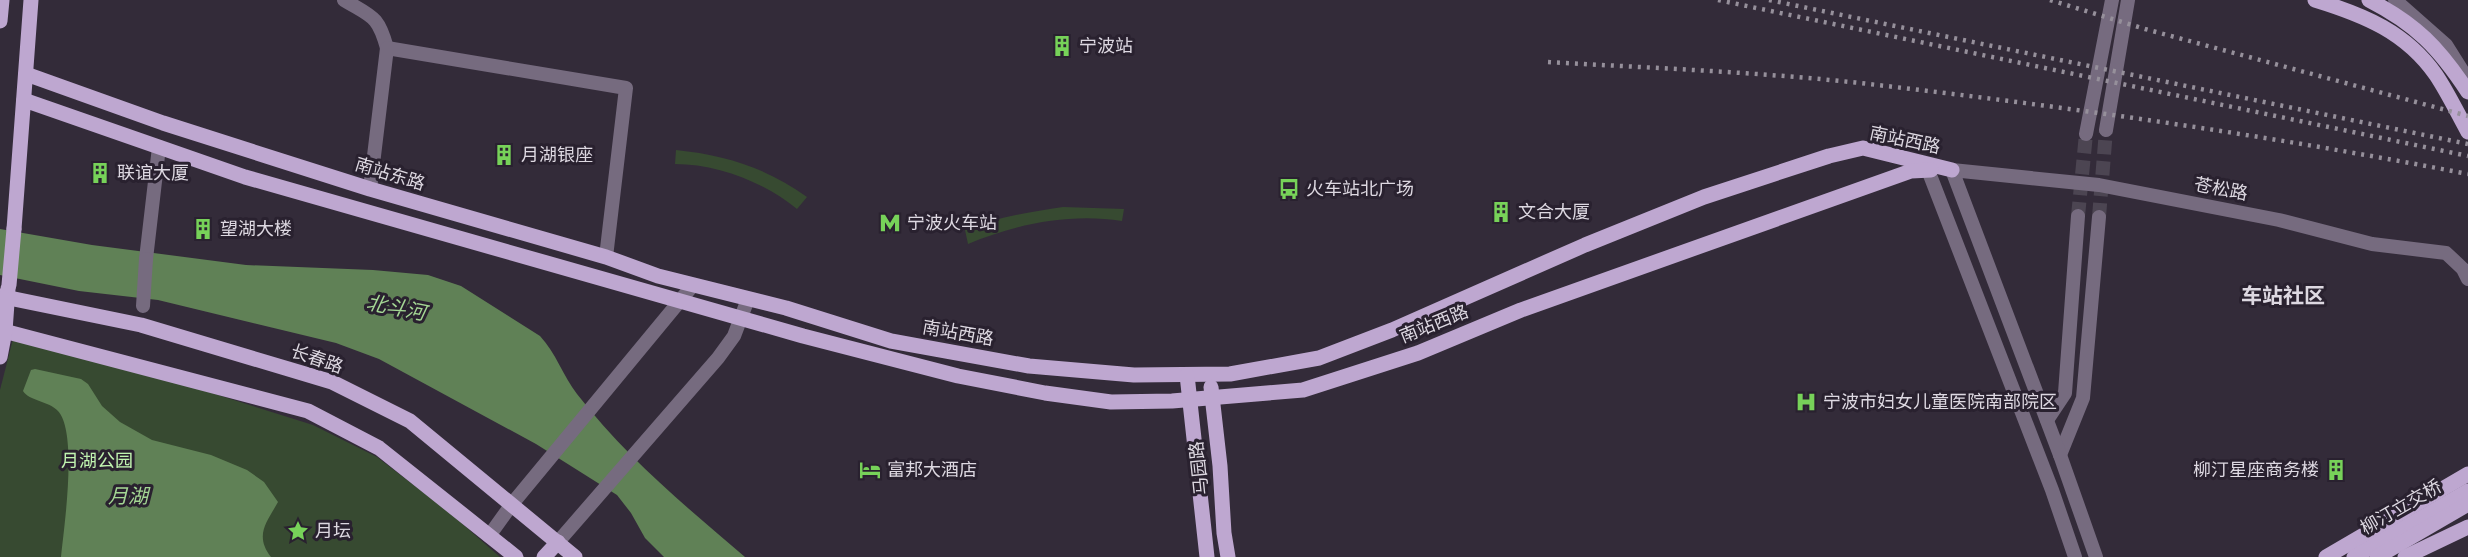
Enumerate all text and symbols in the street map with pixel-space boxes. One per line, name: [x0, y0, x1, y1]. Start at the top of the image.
place label: 宁波站: [1079, 33, 1133, 59]
building icon: 宁波站: [1050, 34, 1074, 58]
street label: 南站西路: [1867, 120, 1943, 160]
place label: 月湖银座: [521, 142, 593, 168]
building icon: 月湖银座: [492, 143, 516, 167]
street label: 南站东路: [352, 151, 428, 197]
place label: 联谊大厦: [117, 160, 189, 186]
building icon: 联谊大厦: [88, 161, 112, 185]
street label: 苍松路: [2192, 171, 2250, 207]
place label: 火车站北广场: [1306, 176, 1414, 202]
bus stop icon: 火车站北广场: [1277, 177, 1301, 201]
place label: 文合大厦: [1518, 199, 1590, 225]
building icon: 文合大厦: [1489, 200, 1513, 224]
place label: 宁波火车站: [907, 210, 997, 236]
metro station icon: 宁波火车站: [878, 211, 902, 235]
place label: 望湖大楼: [220, 216, 292, 242]
building icon: 望湖大楼: [191, 217, 215, 241]
district label: 车站社区: [2241, 281, 2325, 311]
water label: 北斗河: [364, 288, 432, 329]
street label: 南站西路: [1396, 298, 1472, 350]
street label: 南站西路: [920, 314, 996, 352]
street label: 长春路: [287, 338, 347, 380]
place label: 宁波市妇女儿童医院南部院区: [1823, 389, 2057, 415]
hospital icon: 宁波市妇女儿童医院南部院区: [1794, 390, 1818, 414]
street label: 马园路: [1183, 440, 1215, 496]
park label: 月湖公园: [61, 448, 133, 474]
place label: 富邦大酒店: [887, 457, 977, 483]
place label: 柳汀星座商务楼: [2193, 457, 2319, 483]
hotel icon: 富邦大酒店: [858, 458, 882, 482]
building icon: 柳汀星座商务楼: [2324, 458, 2348, 482]
street label: 柳汀立交桥: [2356, 473, 2446, 541]
water label: 月湖: [108, 482, 151, 511]
place label: 月坛: [315, 518, 351, 544]
place icon: 月坛: [286, 519, 310, 543]

